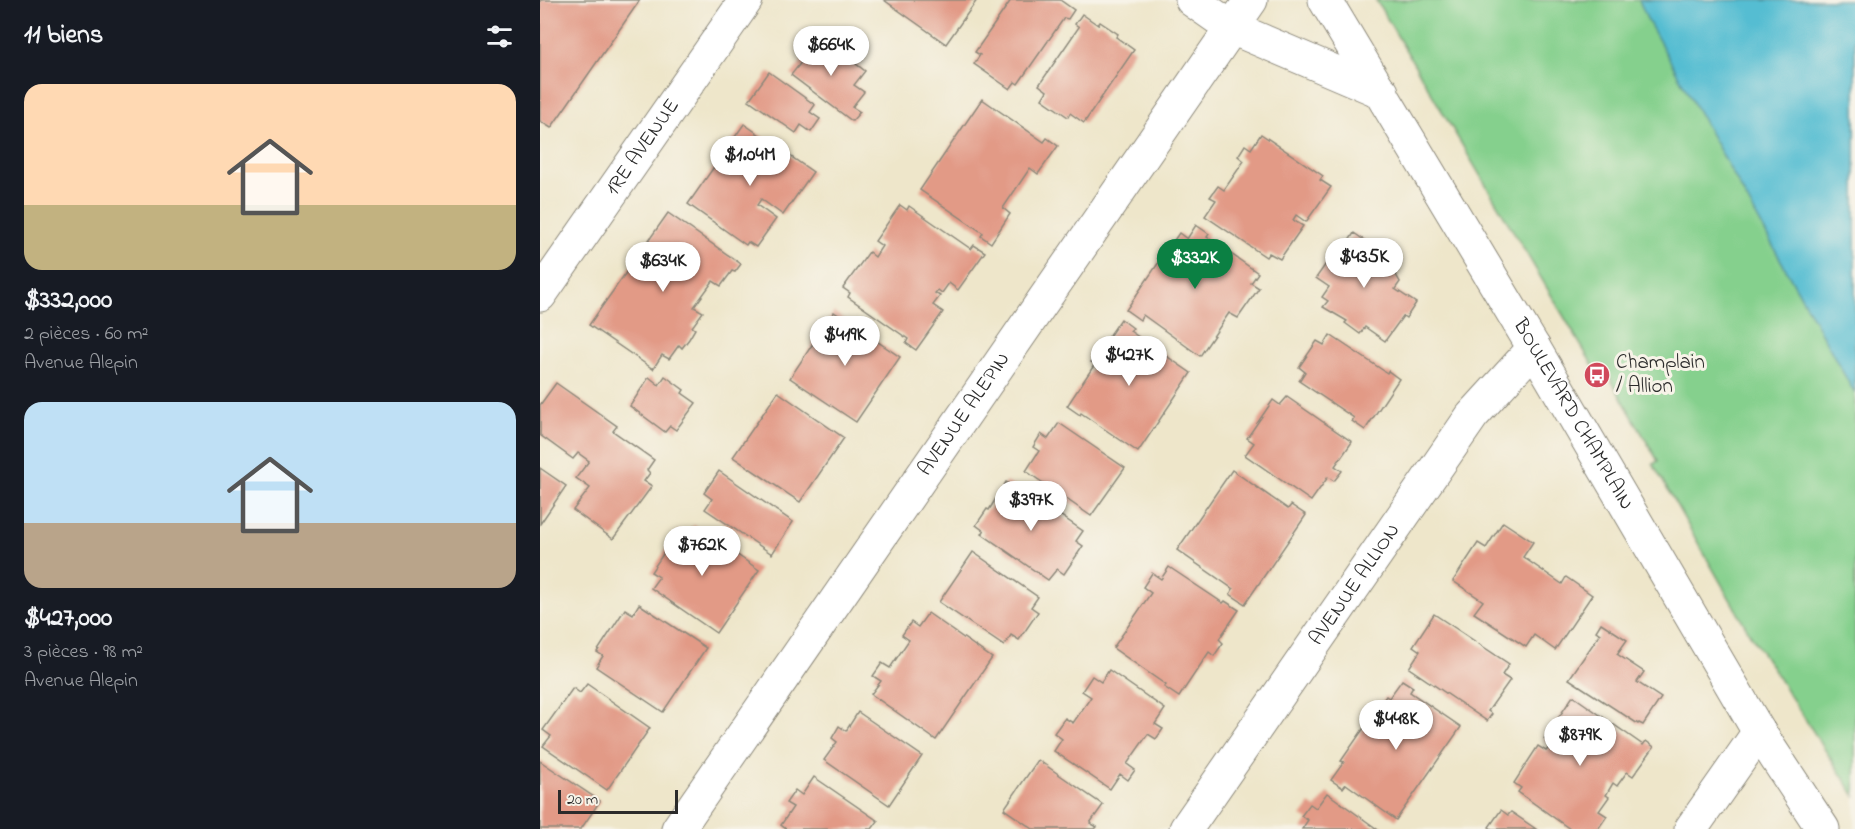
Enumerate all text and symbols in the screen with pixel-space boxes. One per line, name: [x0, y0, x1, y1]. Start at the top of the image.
text: 11 biens: [24, 17, 103, 55]
icon: filters: [483, 20, 516, 53]
pin: $664K: [789, 26, 873, 77]
text: $664K: [807, 31, 855, 60]
street label: 1RE AVENUE: [599, 93, 687, 202]
icon: home: [216, 123, 324, 231]
pin: $1.04M: [701, 136, 799, 187]
text: $1.04M: [724, 141, 776, 170]
pin: $435K: [1322, 238, 1406, 289]
pin: $332K: [1153, 239, 1237, 290]
pin: $634K: [621, 242, 705, 293]
text: $435K: [1339, 243, 1389, 272]
text: $332K: [1171, 244, 1219, 273]
text: $634K: [639, 247, 687, 276]
text: $332,000: [24, 282, 112, 320]
street label: BOULEVARD CHAMPLAIN: [1504, 312, 1641, 516]
pin: $419K: [803, 316, 887, 367]
text: 2 pièces · 60 m²: [24, 320, 149, 349]
text: $419K: [824, 321, 866, 350]
pin: $427K: [1087, 336, 1171, 387]
text: $427K: [1105, 341, 1153, 370]
street label: AVENUE ALEPIN: [911, 346, 1018, 482]
place label: Champlain / Allion: [1616, 348, 1705, 402]
text: Avenue Alepin: [24, 349, 138, 378]
bus stop icon: Champlain / Allion: [1582, 360, 1612, 390]
icon: home: [216, 441, 324, 549]
pin: $397K: [989, 481, 1073, 532]
text: $397K: [1009, 486, 1053, 515]
street label: AVENUE ALLION: [1302, 518, 1408, 652]
pin: $762K: [660, 526, 744, 577]
text: $762K: [678, 531, 726, 560]
text: $427,000: [24, 600, 112, 638]
text: 3 pièces · 98 m²: [24, 638, 143, 667]
text: Avenue Alepin: [24, 667, 138, 696]
pin: $448K: [1354, 700, 1438, 751]
text: $448K: [1373, 705, 1419, 734]
pin: $879K: [1538, 716, 1622, 767]
text: $879K: [1558, 721, 1602, 750]
scale bar: [558, 787, 678, 814]
text: 20 m: [567, 788, 598, 812]

